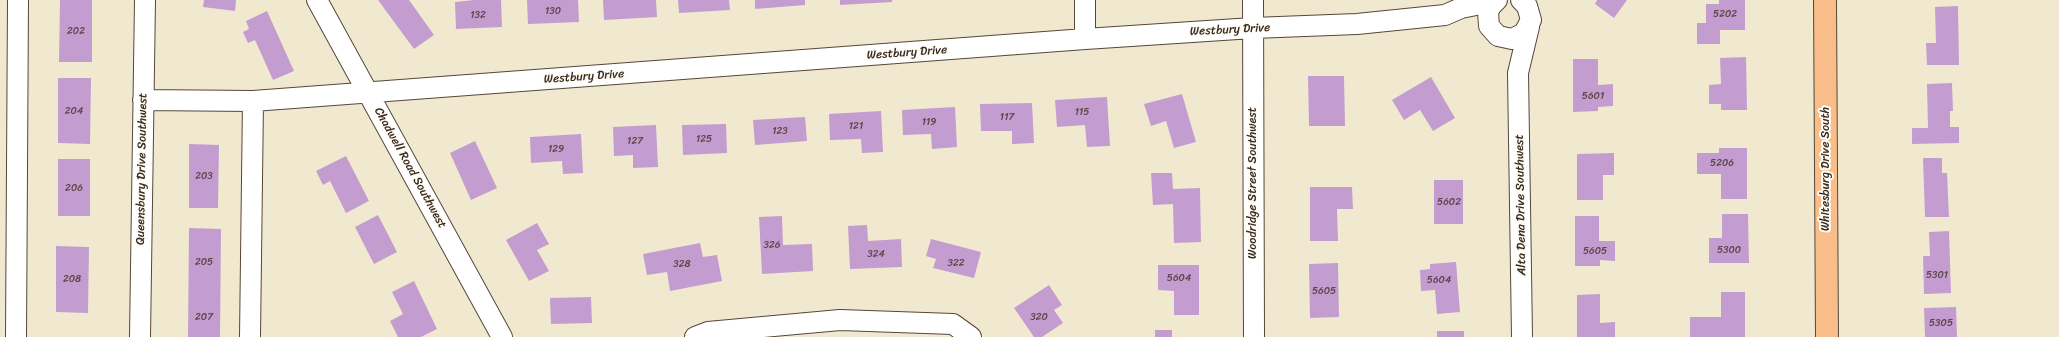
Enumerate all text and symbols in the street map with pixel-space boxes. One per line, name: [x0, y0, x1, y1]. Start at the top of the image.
house number: 130: [545, 5, 561, 17]
house number: 5202: [1713, 8, 1737, 20]
house number: 132: [470, 9, 486, 21]
street label: Westbury Drive: [1189, 21, 1271, 39]
house number: 202: [67, 25, 85, 37]
street label: Westbury Drive: [866, 43, 948, 63]
street label: Westbury Drive: [543, 67, 625, 87]
house number: 5601: [1582, 90, 1604, 102]
street label: Queensbury Drive Southwest: [133, 93, 151, 245]
house number: 204: [65, 105, 83, 117]
street label: Chadwell Road Southwest: [371, 105, 449, 231]
house number: 115: [1075, 106, 1089, 118]
street label: Woodridge Street Southwest: [1246, 107, 1260, 259]
street label: Whitesburg Drive South: [1819, 107, 1833, 231]
house number: 117: [1000, 111, 1014, 123]
house number: 119: [922, 116, 936, 128]
house number: 121: [849, 120, 863, 132]
house number: 123: [772, 125, 788, 137]
house number: 125: [696, 133, 712, 145]
street label: Alta Dena Drive Southwest: [1513, 134, 1529, 276]
house number: 127: [627, 135, 643, 147]
house number: 129: [548, 143, 564, 155]
house number: 5206: [1710, 157, 1734, 169]
house number: 203: [195, 170, 213, 182]
house number: 206: [65, 182, 83, 194]
house number: 5602: [1437, 196, 1461, 208]
house number: 326: [764, 239, 780, 251]
house number: 5300: [1717, 244, 1741, 256]
house number: 5605: [1583, 245, 1607, 257]
house number: 324: [867, 248, 885, 260]
house number: 205: [195, 256, 213, 268]
house number: 322: [947, 257, 965, 269]
house number: 328: [673, 258, 691, 270]
house number: 5301: [1926, 269, 1948, 281]
house number: 5604: [1167, 272, 1191, 284]
house number: 208: [63, 273, 81, 285]
house number: 5604: [1427, 274, 1451, 286]
house number: 5605: [1312, 285, 1336, 297]
house number: 207: [195, 311, 213, 323]
house number: 320: [1030, 311, 1048, 323]
house number: 5305: [1929, 317, 1953, 329]

